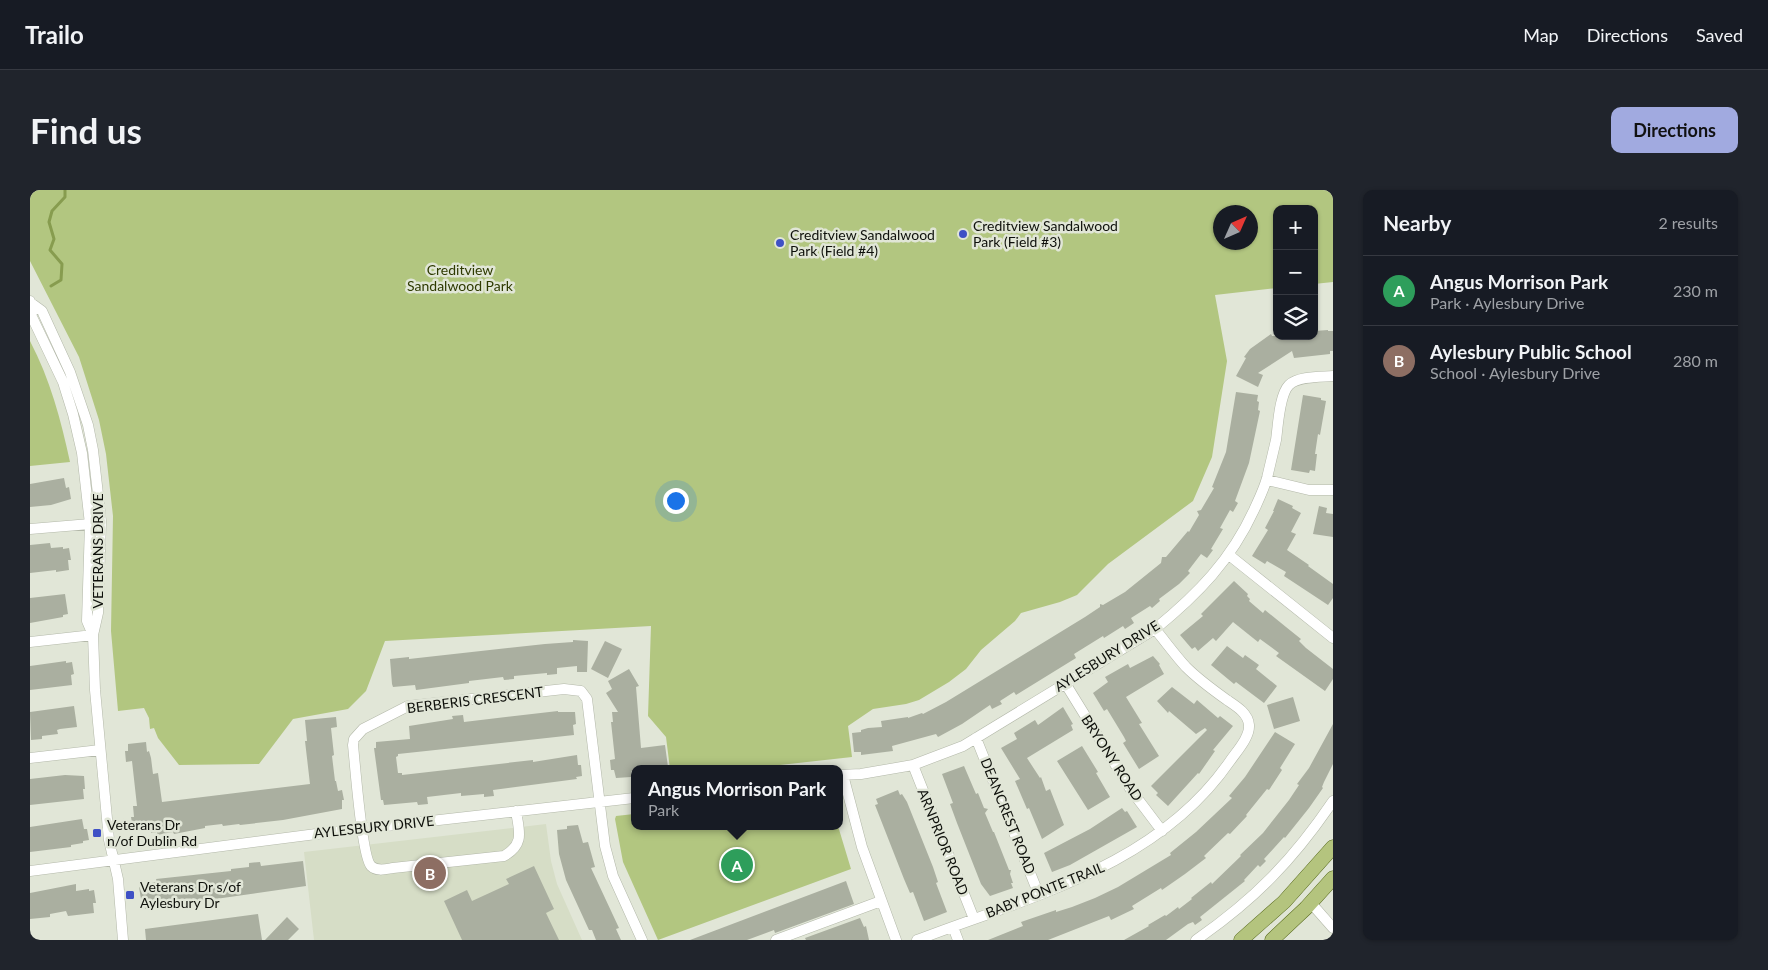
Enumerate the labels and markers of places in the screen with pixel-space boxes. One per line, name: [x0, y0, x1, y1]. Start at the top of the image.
place label: Creditview Sandalwood Park (Field #3): [973, 217, 1118, 250]
place label: Creditview Sandalwood Park (Field #4): [790, 226, 935, 259]
marker: Creditview Sandalwood Park (Field #3): [957, 228, 969, 240]
marker: Creditview Sandalwood Park (Field #4): [774, 237, 786, 249]
place label: Veterans Dr n/of Dublin Rd: [107, 816, 197, 849]
marker: Veterans Dr n/of Dublin Rd: [91, 827, 103, 839]
pin: A: [721, 846, 753, 884]
pin: B: [414, 854, 446, 892]
place label: Veterans Dr s/of Aylesbury Dr: [140, 878, 241, 911]
marker: Veterans Dr s/of Aylesbury Dr: [124, 889, 136, 901]

